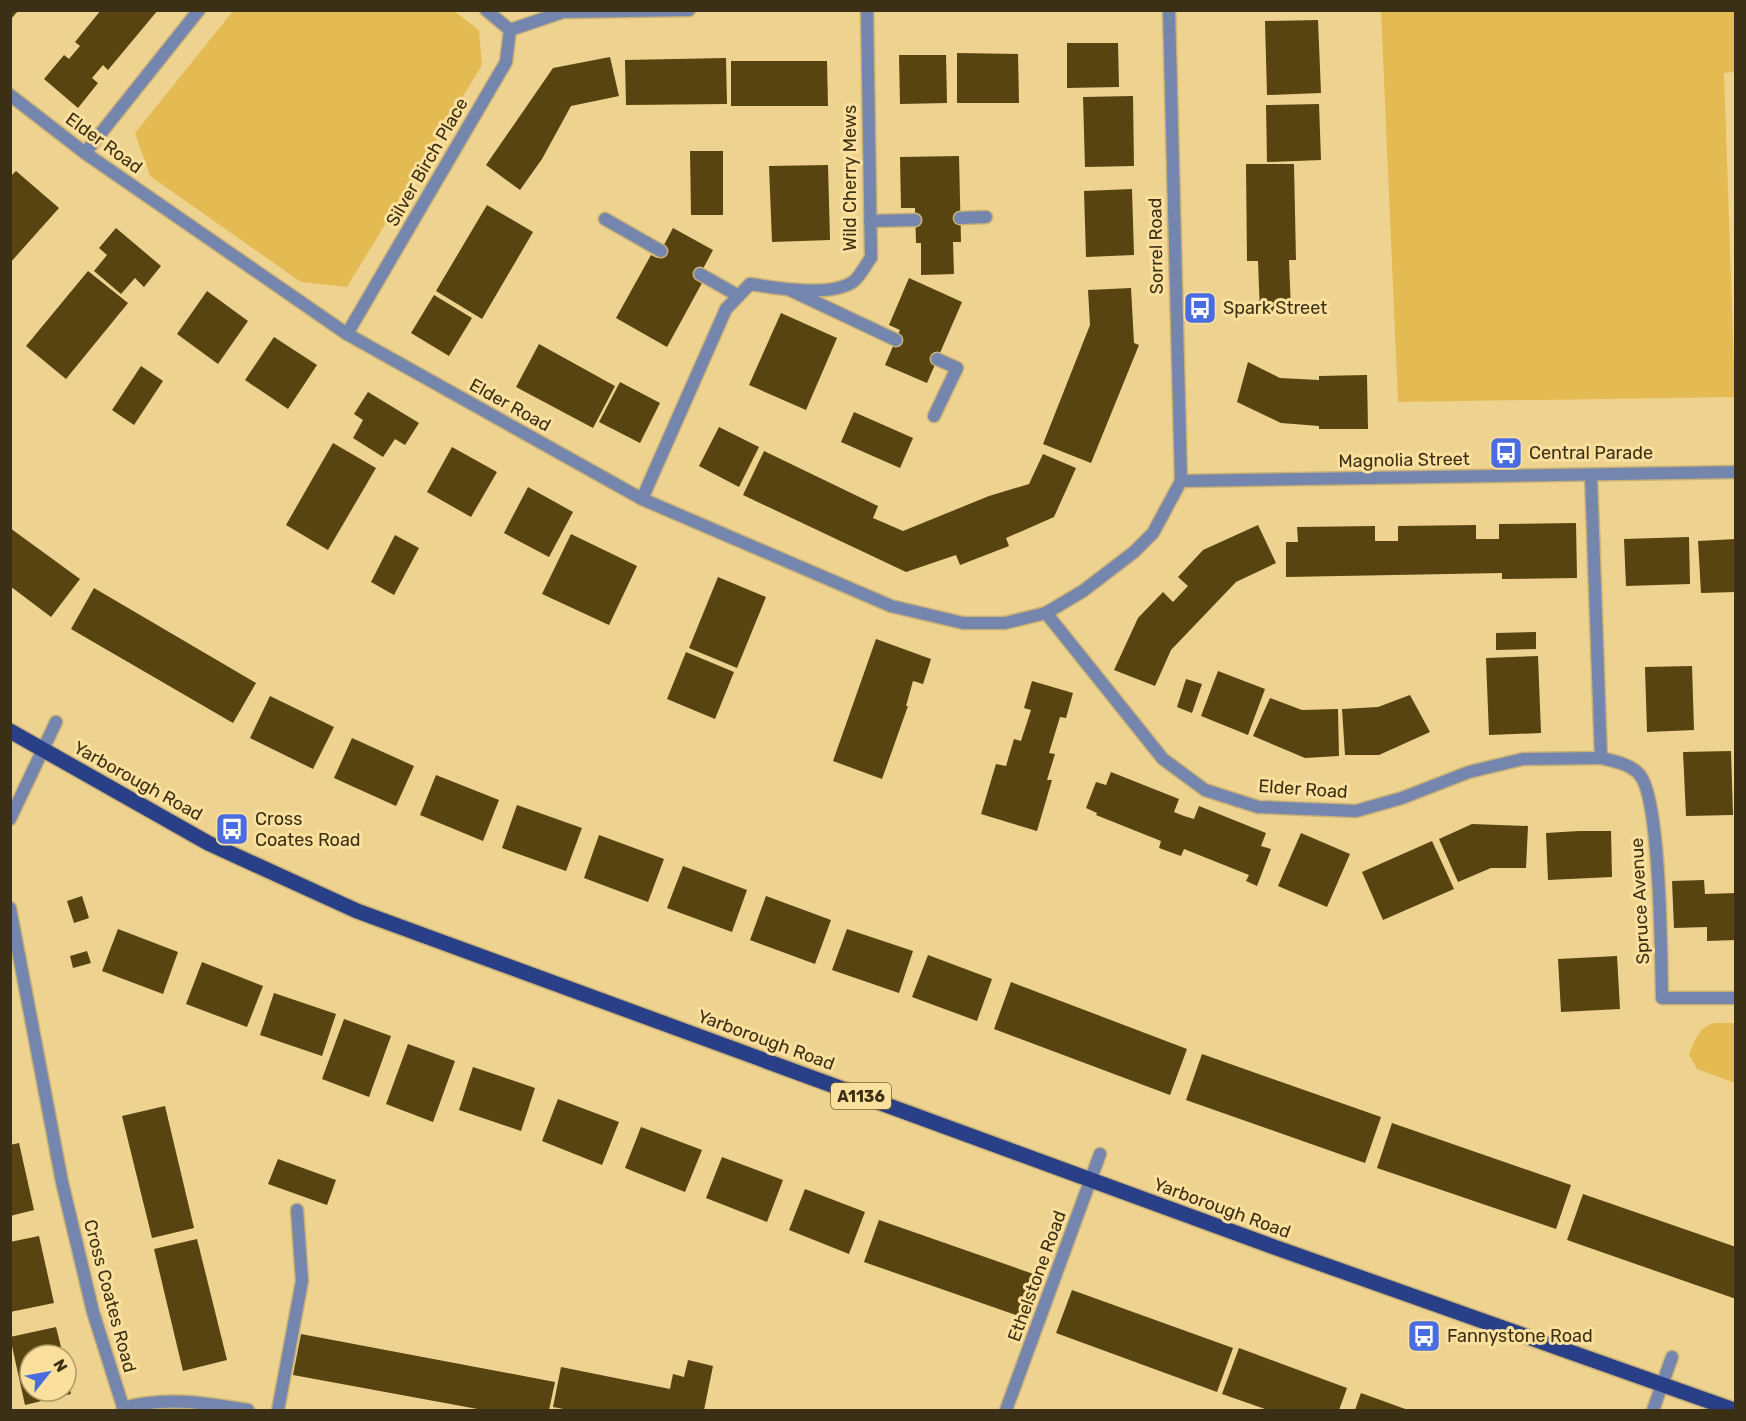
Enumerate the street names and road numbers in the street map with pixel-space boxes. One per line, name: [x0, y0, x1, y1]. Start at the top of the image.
street label: Silver Birch Place: [381, 94, 473, 230]
street label: Wild Cherry Mews: [839, 105, 861, 251]
street label: Elder Road: [61, 108, 147, 178]
street label: Sorrel Road: [1144, 198, 1168, 294]
street label: Elder Road: [465, 374, 555, 436]
street label: Magnolia Street: [1338, 448, 1470, 472]
street label: Yarborough Road: [70, 736, 206, 826]
street label: Elder Road: [1258, 775, 1348, 803]
street label: Spruce Avenue: [1626, 837, 1654, 965]
street label: Yarborough Road: [694, 1005, 838, 1075]
road number: A1136: [831, 1083, 891, 1109]
street label: Yarborough Road: [1150, 1173, 1294, 1243]
street label: Ethelstone Road: [1003, 1208, 1071, 1344]
street label: Cross Coates Road: [79, 1217, 141, 1375]

